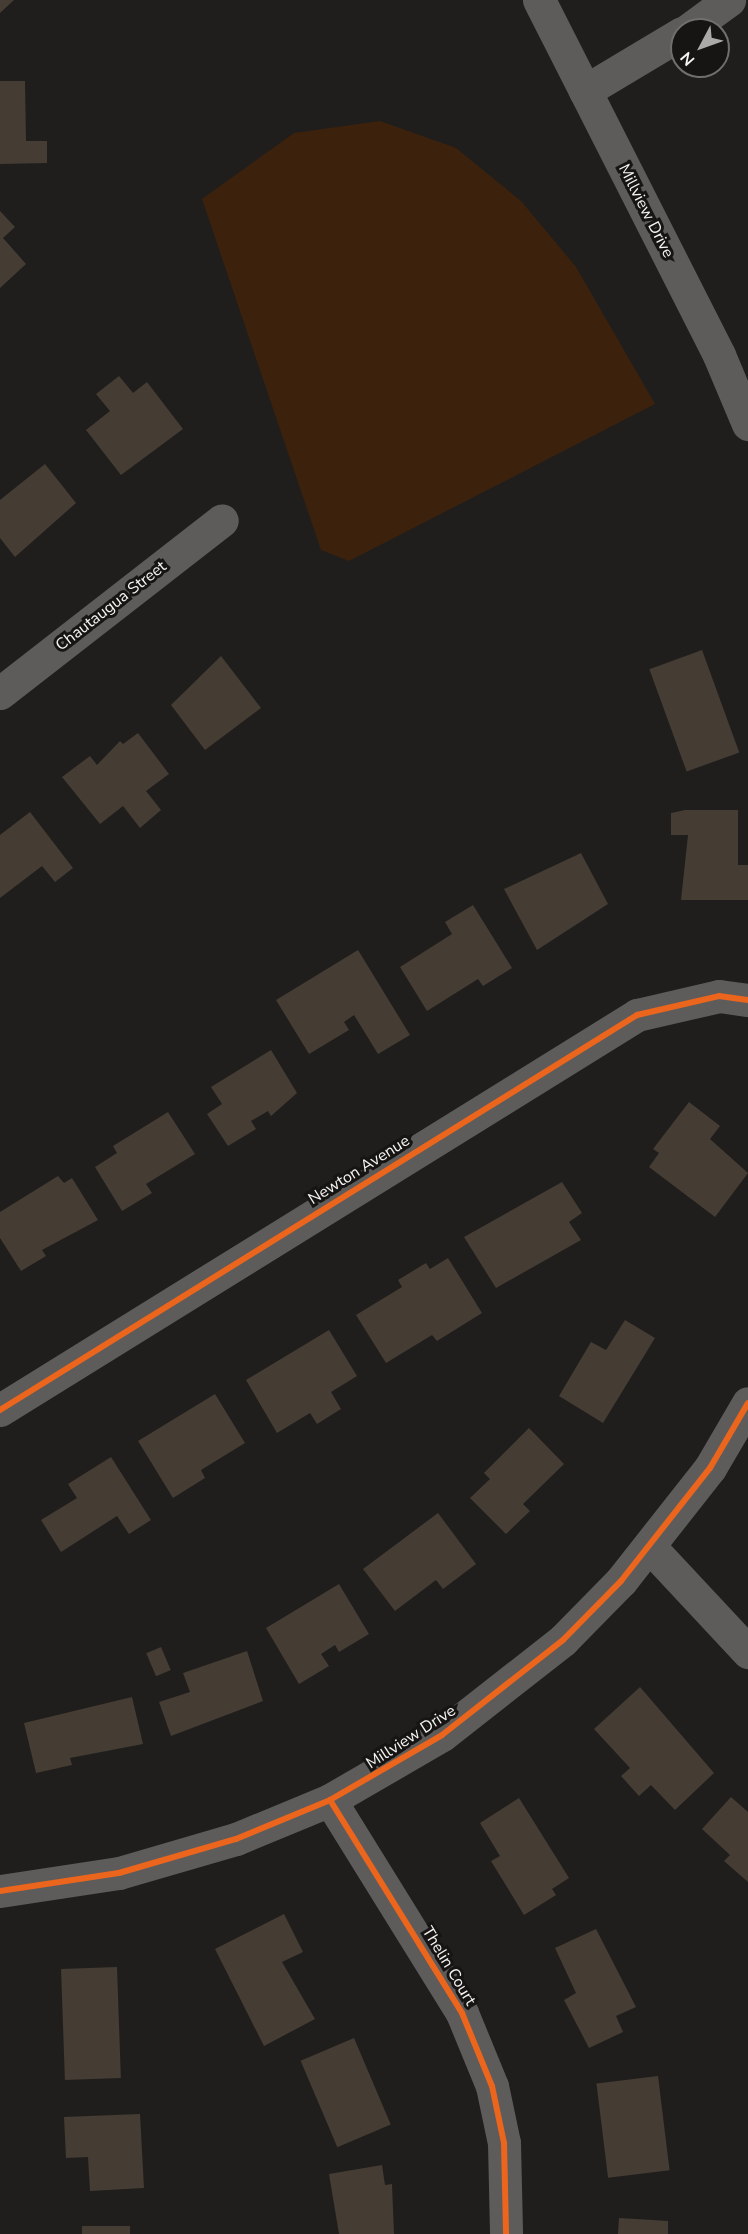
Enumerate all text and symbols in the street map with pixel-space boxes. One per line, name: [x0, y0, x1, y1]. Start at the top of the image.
north arrow: [670, 18, 730, 78]
text: N: [676, 47, 700, 70]
street label: Millview Drive: [614, 161, 678, 261]
street label: Chautaugua Street: [52, 557, 170, 655]
street label: Newton Avenue: [305, 1131, 413, 1209]
street label: Millview Drive: [363, 1701, 459, 1773]
street label: Thelin Court: [418, 1923, 480, 2009]

